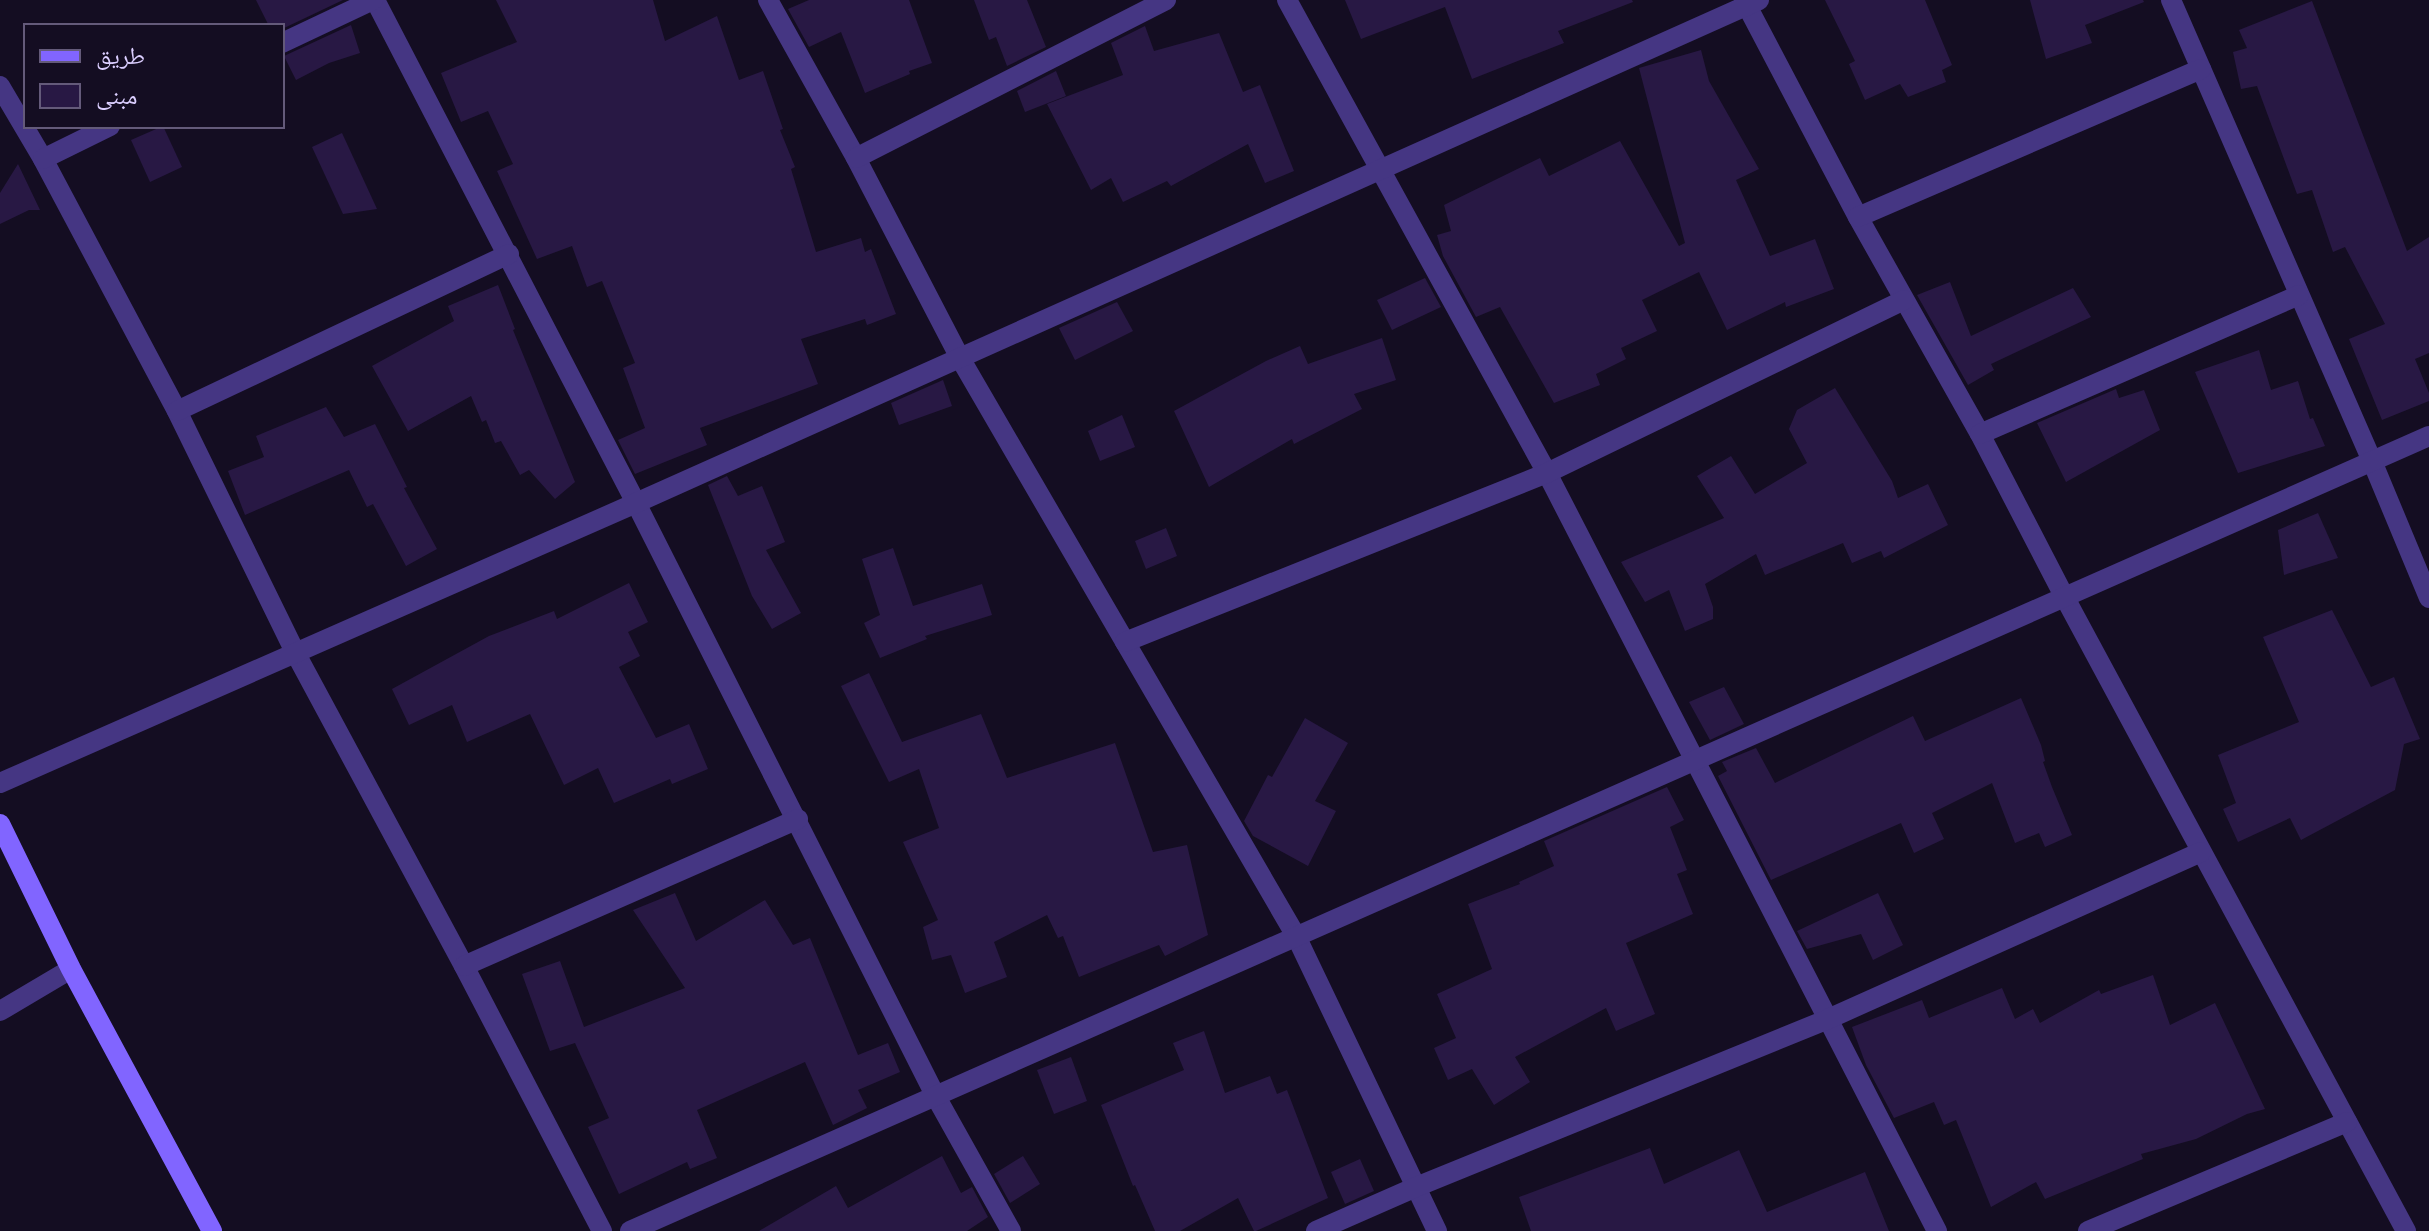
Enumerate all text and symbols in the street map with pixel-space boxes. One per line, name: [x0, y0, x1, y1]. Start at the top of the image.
legend: [24, 24, 284, 128]
text: طريق: [96, 41, 145, 70]
text: مبنى: [96, 81, 137, 110]

